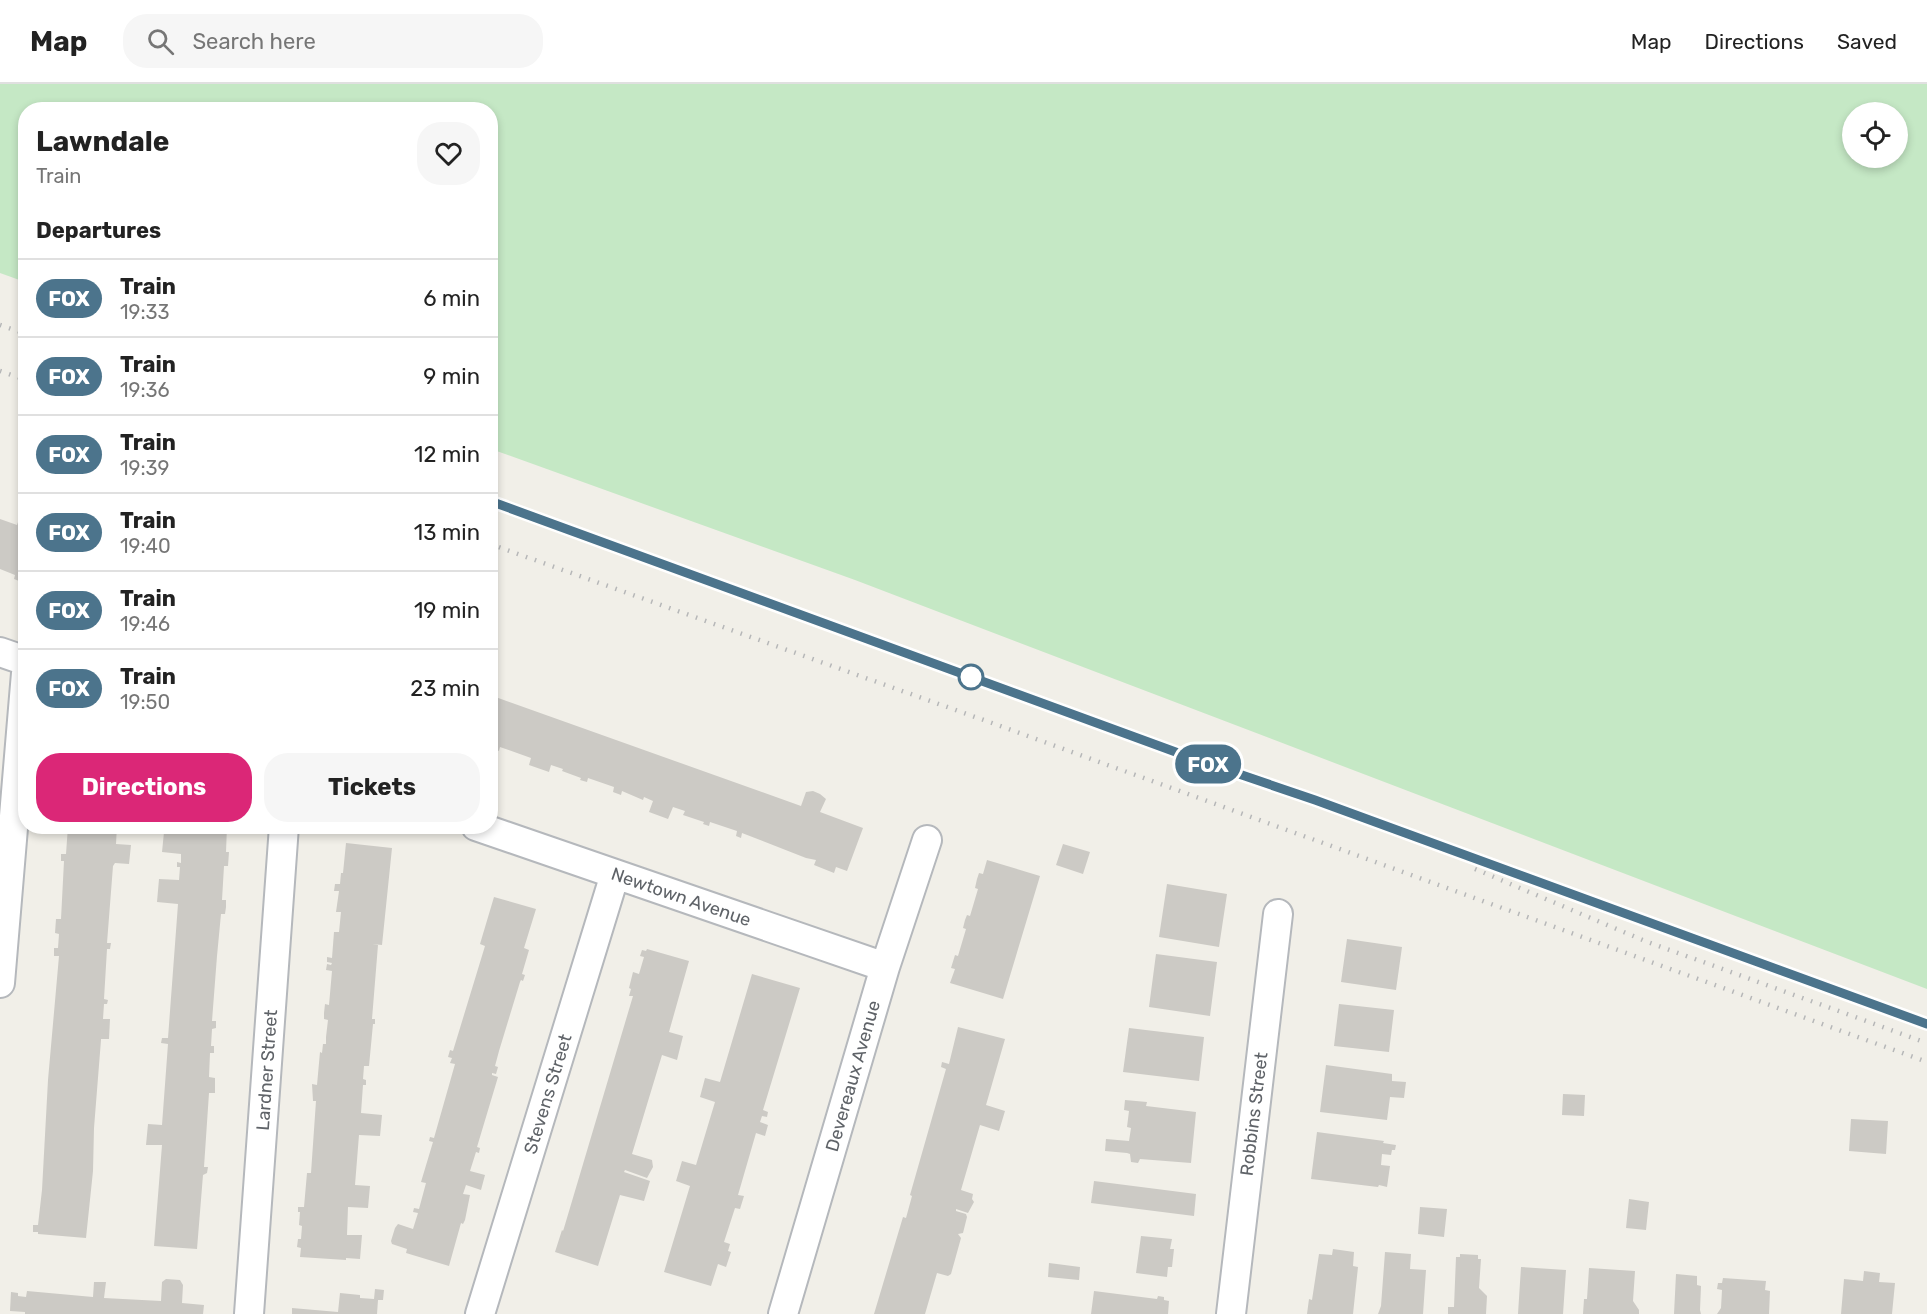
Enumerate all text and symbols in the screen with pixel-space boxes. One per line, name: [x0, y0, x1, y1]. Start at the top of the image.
search box: [123, 14, 543, 68]
text: Map: [30, 25, 87, 58]
icon: search: [144, 25, 177, 58]
text: Search here: [192, 28, 316, 55]
text: Map: [1631, 29, 1672, 54]
text: Directions: [1705, 29, 1804, 54]
text: Saved: [1837, 29, 1897, 54]
map controls: [1842, 102, 1908, 168]
button: locate: [1842, 102, 1908, 168]
button: heart: [417, 122, 480, 185]
text: Lawndale: [36, 125, 169, 158]
text: Train: [36, 164, 81, 188]
text: Departures: [36, 217, 161, 244]
text: Train: [120, 273, 176, 300]
text: 6 min: [423, 285, 480, 312]
text: FOX: [48, 286, 90, 311]
text: 19:33: [120, 300, 170, 324]
text: Train: [120, 351, 176, 378]
text: 9 min: [423, 363, 480, 390]
text: FOX: [48, 364, 90, 389]
text: 19:36: [120, 378, 170, 402]
text: Train: [120, 429, 176, 456]
text: 12 min: [414, 441, 480, 468]
text: FOX: [48, 442, 90, 467]
text: 19:39: [120, 456, 169, 480]
text: Train: [120, 507, 176, 534]
text: 13 min: [414, 519, 480, 546]
text: FOX: [48, 520, 90, 545]
text: 19:40: [120, 534, 171, 558]
text: Train: [120, 585, 176, 612]
text: 19 min: [414, 597, 480, 624]
text: FOX: [48, 598, 90, 623]
text: 19:46: [120, 612, 170, 636]
text: Train: [120, 663, 176, 690]
unlabelled marker: [958, 664, 984, 690]
text: 23 min: [410, 675, 480, 702]
text: FOX: [48, 676, 90, 701]
text: 19:50: [120, 690, 170, 714]
line badge: FOX: [1174, 744, 1242, 784]
text: FOX: [1187, 752, 1229, 777]
button: Directions: [36, 753, 252, 822]
button: Tickets: [264, 753, 480, 822]
street label: Newtown Avenue: [608, 863, 754, 931]
street label: Devereaux Avenue: [821, 998, 885, 1154]
street label: Lardner Street: [252, 1009, 282, 1131]
street label: Stevens Street: [519, 1031, 577, 1157]
street label: Robbins Street: [1236, 1051, 1272, 1177]

